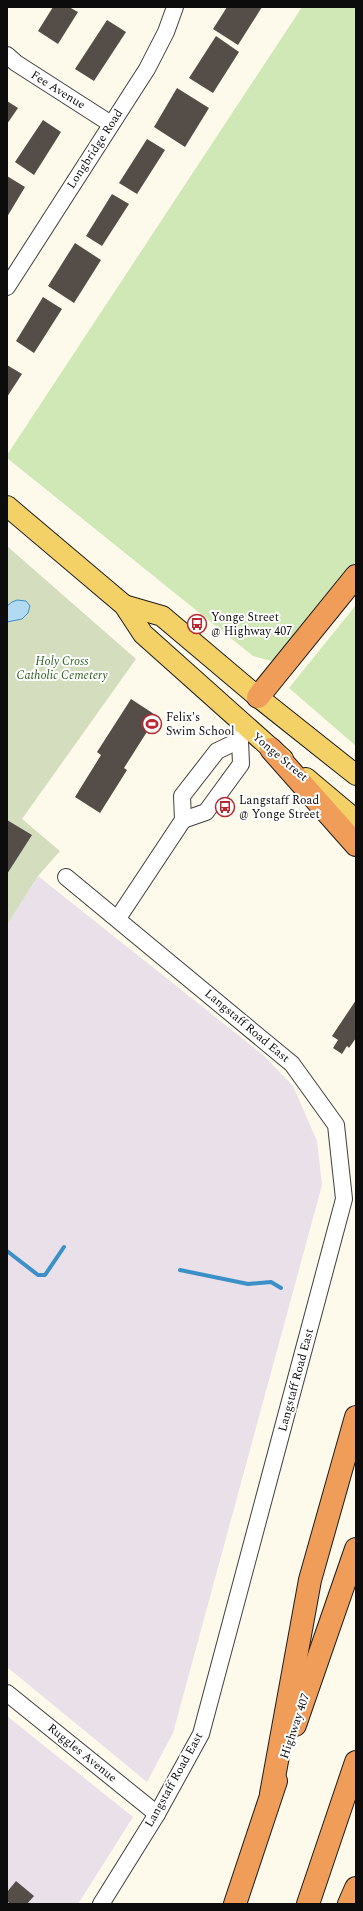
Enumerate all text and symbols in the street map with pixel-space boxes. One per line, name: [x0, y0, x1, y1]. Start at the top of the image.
street label: Fee Avenue: [27, 66, 89, 114]
street label: Longbridge Road: [62, 105, 128, 193]
place label: Yonge Street @ Highway 407: [211, 608, 292, 641]
bus stop icon: Yonge Street @ Highway 407: [186, 613, 208, 635]
park label: Holy Cross Catholic Cemetery: [16, 652, 108, 685]
place label: Felix's Swim School: [166, 708, 235, 741]
sports icon: Felix's Swim School: [141, 713, 163, 735]
street label: Yonge Street: [248, 728, 312, 786]
place label: Langstaff Road @ Yonge Street: [239, 791, 320, 824]
bus stop icon: Langstaff Road @ Yonge Street: [214, 796, 236, 818]
street label: Langstaff Road East: [200, 985, 294, 1067]
street label: Langstaff Road East: [273, 1326, 319, 1434]
street label: Highway 407: [275, 1691, 315, 1761]
street label: Ruggles Avenue: [43, 1719, 121, 1787]
street label: Langstaff Road East: [140, 1729, 208, 1831]

